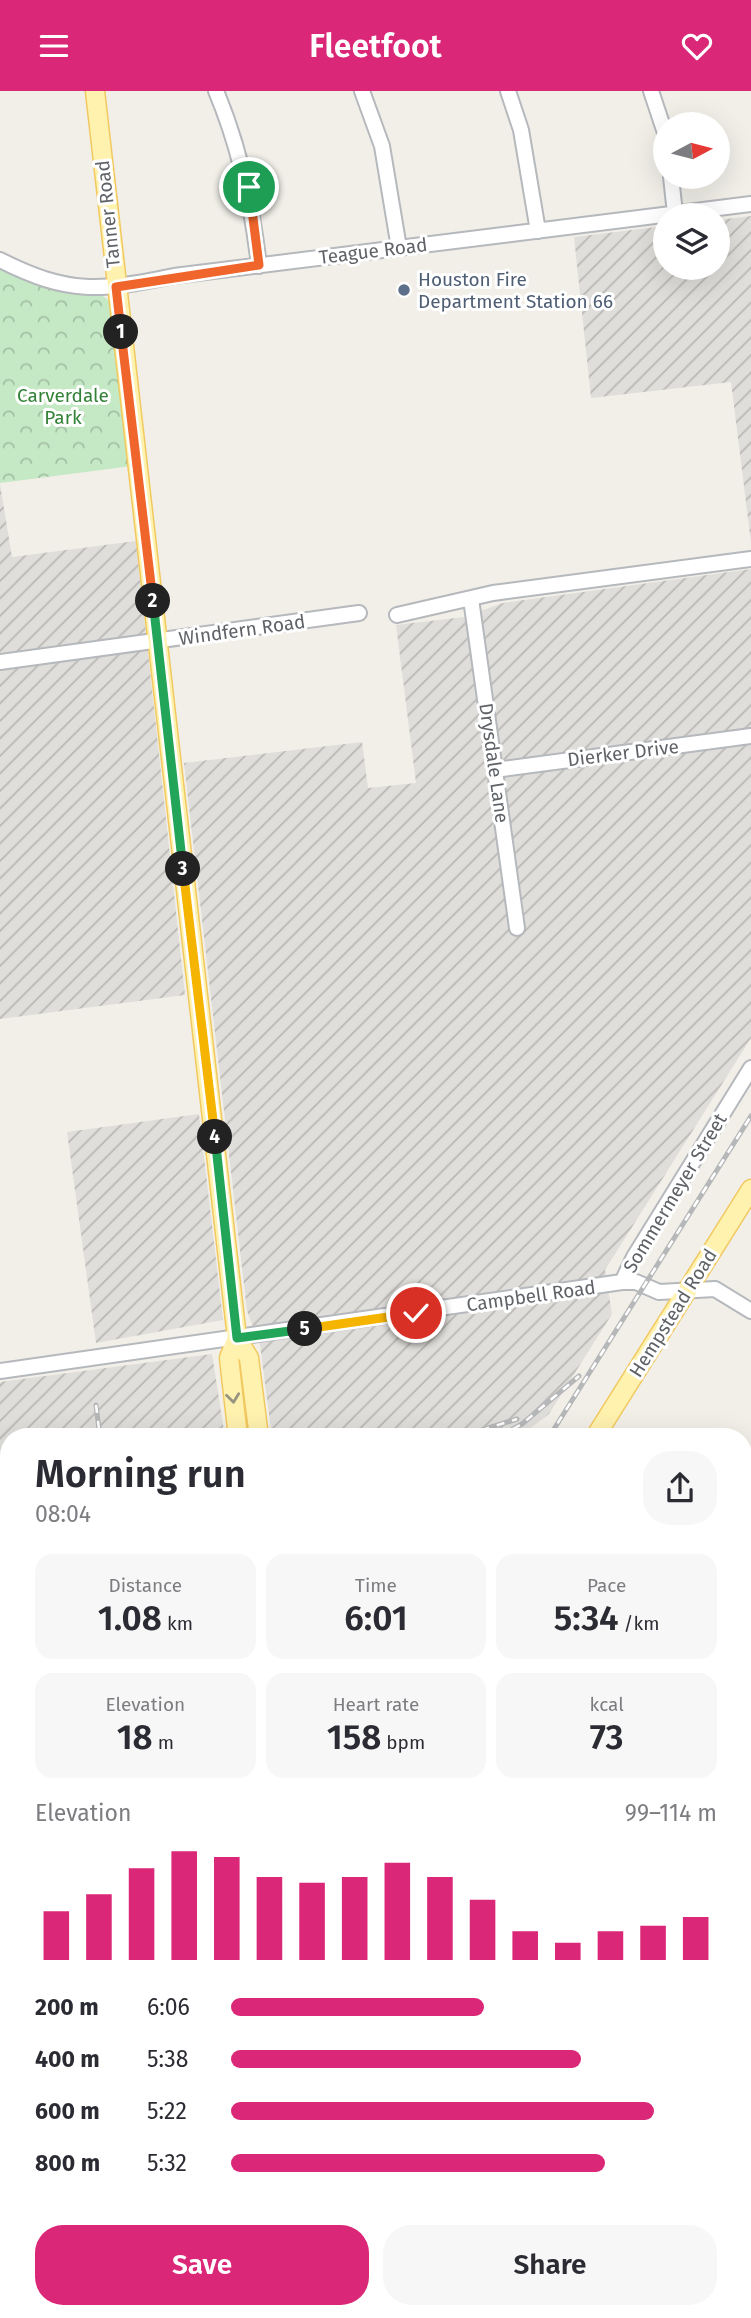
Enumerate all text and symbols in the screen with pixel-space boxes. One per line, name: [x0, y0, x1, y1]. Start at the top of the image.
icon: menu: [35, 27, 73, 65]
text: Fleetfoot: [309, 27, 442, 65]
icon: heart: [678, 27, 716, 65]
north arrow: [653, 112, 730, 189]
map controls: [653, 112, 730, 280]
pin: [219, 157, 279, 217]
street label: Tanner Road: [91, 159, 125, 269]
icon: arrive: [230, 168, 268, 206]
button: layers: [653, 203, 730, 280]
street label: Teague Road: [317, 233, 429, 269]
place label: Houston Fire Department Station 66: [418, 268, 613, 313]
marker: Houston Fire Department Station 66: [396, 282, 412, 298]
pin: 1: [104, 315, 138, 349]
text: 1: [116, 320, 125, 343]
park label: Carverdale Park: [17, 384, 109, 429]
pin: 2: [136, 583, 170, 619]
text: 2: [148, 589, 157, 612]
street label: Windfern Road: [177, 610, 307, 650]
street label: Drysdale Lane: [474, 701, 514, 825]
street label: Dierker Drive: [566, 735, 680, 771]
pin: 3: [166, 851, 200, 887]
text: 3: [178, 857, 187, 880]
street label: Sommermeyer Street: [618, 1109, 732, 1277]
pin: 4: [198, 1119, 232, 1155]
text: 4: [209, 1125, 220, 1148]
street label: Hempstead Road: [624, 1245, 722, 1381]
street label: Campbell Road: [465, 1276, 597, 1316]
pin: [386, 1283, 446, 1343]
icon: check: [397, 1294, 435, 1332]
pin: 5: [288, 1311, 322, 1347]
text: 5: [299, 1317, 310, 1340]
one-way arrow: [226, 1392, 241, 1403]
text: Morning run: [35, 1451, 246, 1497]
button: share: [643, 1451, 717, 1525]
text: 08:04: [35, 1500, 91, 1528]
text: Distance: [108, 1574, 182, 1597]
text: Time: [355, 1574, 397, 1597]
text: Pace: [587, 1574, 626, 1597]
text: 1.08: [98, 1597, 162, 1639]
text: 6:01: [344, 1597, 408, 1639]
text: 5:34: [554, 1597, 619, 1639]
text: km: [162, 1612, 193, 1635]
text: /km: [619, 1612, 660, 1635]
text: Elevation: [106, 1693, 185, 1716]
text: Heart rate: [333, 1693, 419, 1716]
text: kcal: [590, 1693, 624, 1716]
text: 18: [117, 1716, 153, 1758]
text: 158: [327, 1716, 381, 1758]
text: 73: [590, 1716, 624, 1758]
text: m: [153, 1731, 174, 1754]
text: bpm: [381, 1731, 425, 1754]
text: Elevation: [35, 1799, 131, 1827]
text: 99–114 m: [625, 1799, 717, 1827]
text: 200 m: [35, 1993, 99, 2021]
text: 6:06: [147, 1993, 190, 2021]
text: 400 m: [35, 2045, 100, 2073]
text: 5:38: [147, 2045, 188, 2073]
text: 600 m: [35, 2097, 100, 2125]
text: 5:22: [147, 2097, 187, 2125]
text: 800 m: [35, 2149, 100, 2177]
text: 5:32: [147, 2149, 187, 2177]
button: Save: [35, 2225, 369, 2305]
button: Share: [383, 2225, 717, 2305]

